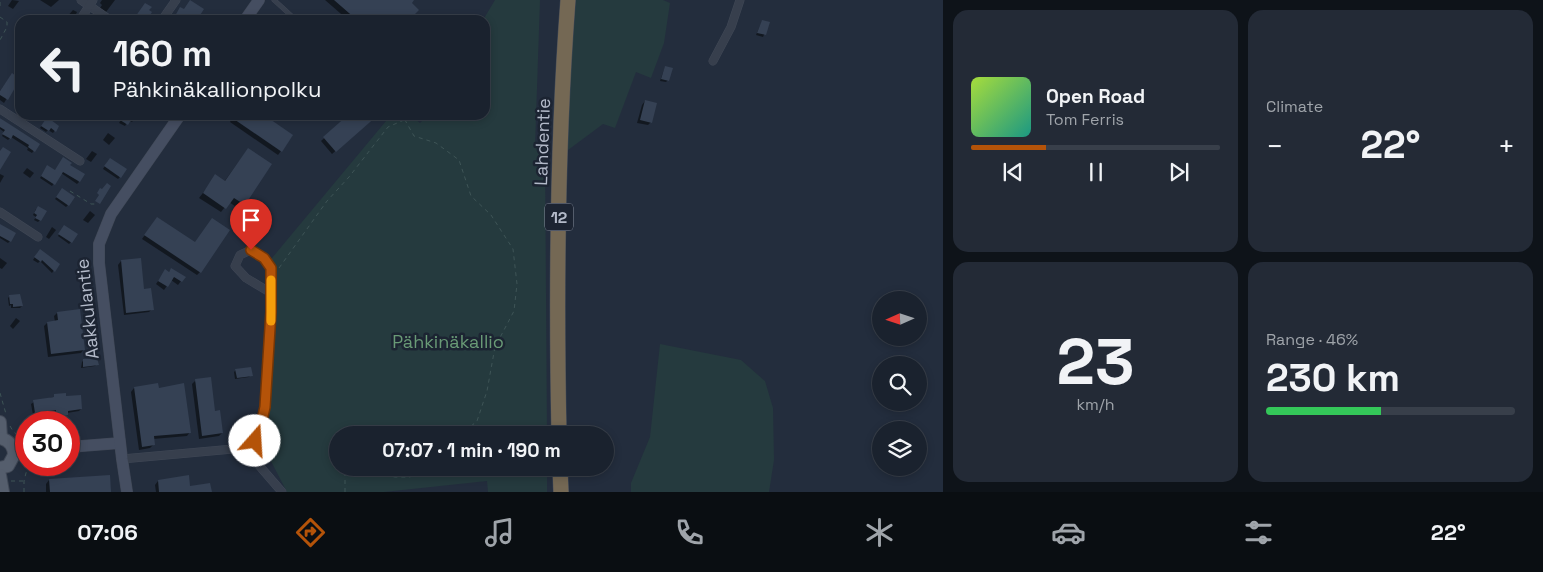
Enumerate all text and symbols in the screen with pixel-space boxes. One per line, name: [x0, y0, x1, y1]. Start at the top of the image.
text: 160 m: [113, 32, 212, 76]
icon: left: [30, 35, 95, 100]
text: Pähkinäkallionpolku: [113, 75, 321, 103]
text: Open Road: [1046, 84, 1145, 109]
text: Climate: [1266, 96, 1323, 117]
street label: Lahdentie: [529, 98, 555, 186]
text: Tom Ferris: [1046, 109, 1124, 130]
text: 22°: [1360, 121, 1421, 169]
text: −: [1266, 128, 1283, 164]
text: +: [1498, 128, 1515, 164]
icon: previous: [999, 158, 1027, 186]
icon: pause: [1082, 158, 1110, 186]
icon: next: [1165, 158, 1193, 186]
pin: [230, 199, 272, 250]
road number: 12: [545, 203, 573, 230]
icon: arrive: [237, 206, 265, 234]
street label: Aakkulantie: [70, 258, 104, 360]
north arrow: [872, 291, 928, 346]
map controls: [872, 291, 927, 476]
text: 23: [1056, 320, 1135, 403]
text: Range · 46%: [1266, 329, 1358, 350]
park label: Pähkinäkallio: [392, 330, 504, 353]
text: 230 km: [1266, 354, 1400, 402]
button: search: [872, 356, 927, 411]
text: km/h: [1076, 394, 1115, 415]
speed limit sign: 30: [15, 411, 80, 476]
position arrow: [228, 414, 280, 466]
button: layers: [872, 421, 927, 476]
text: 07:07 · 1 min · 190 m: [382, 438, 561, 463]
icon: directions: [293, 515, 328, 550]
icon: music: [482, 515, 517, 550]
icon: phone: [672, 515, 707, 550]
icon: climate: [862, 515, 897, 550]
icon: car: [1051, 515, 1086, 550]
icon: filters: [1241, 515, 1276, 550]
text: 07:06: [77, 518, 138, 546]
text: 22°: [1431, 518, 1466, 546]

